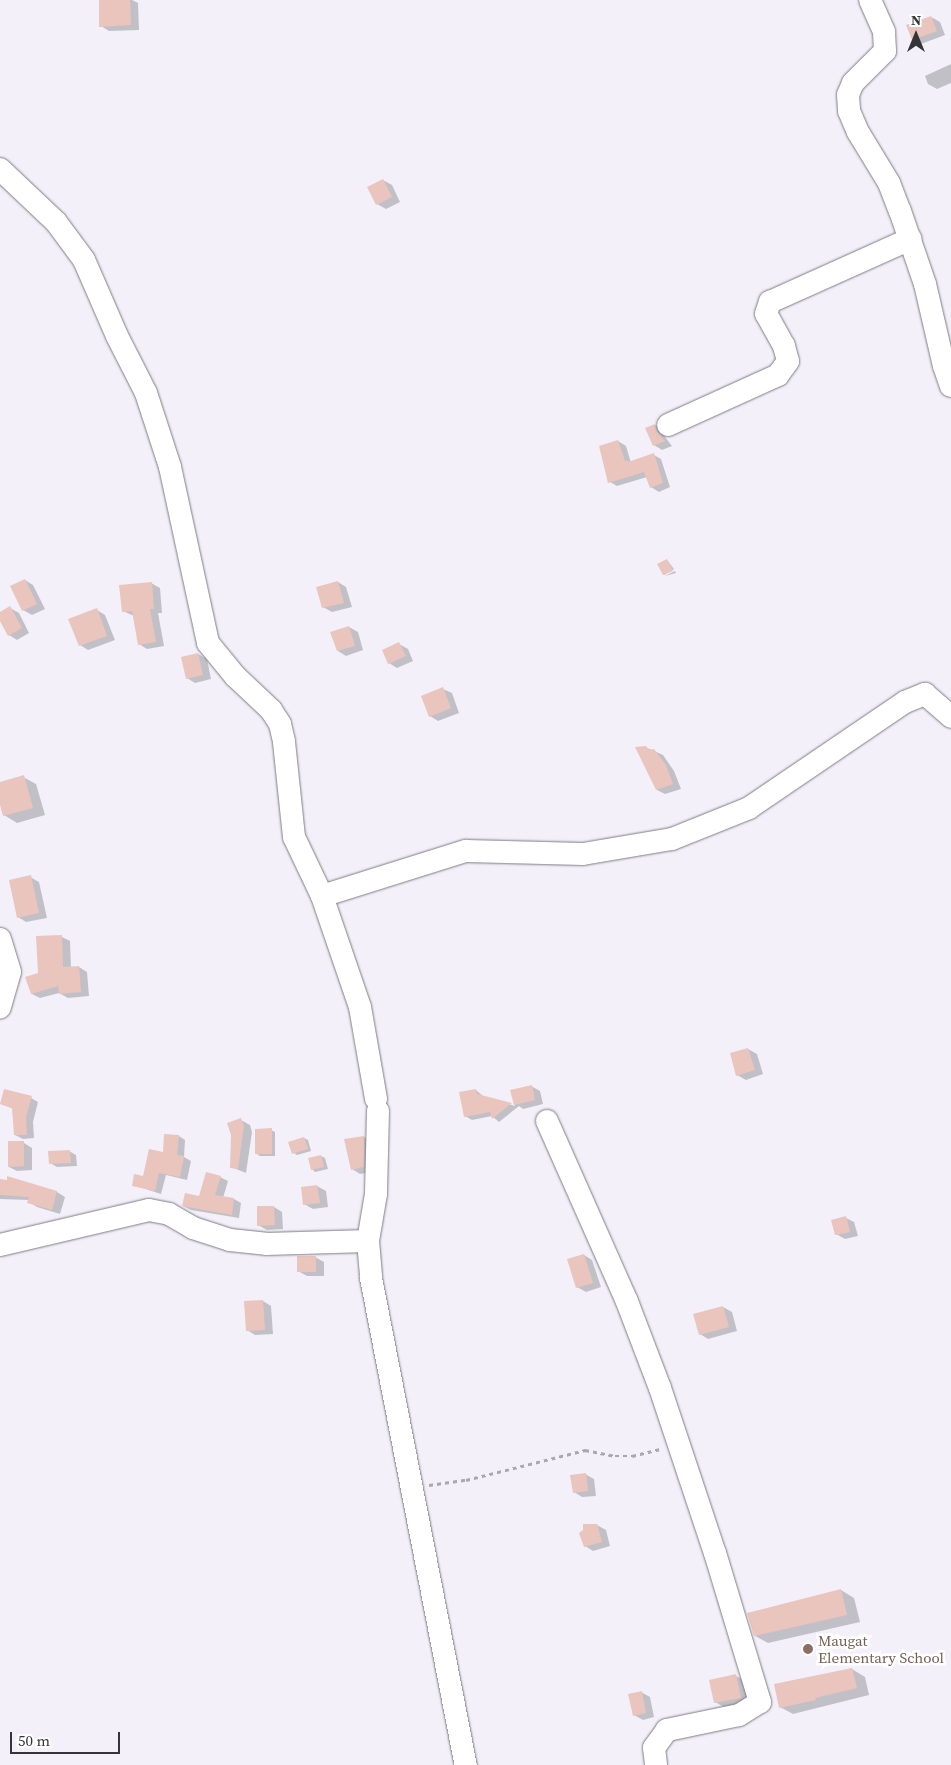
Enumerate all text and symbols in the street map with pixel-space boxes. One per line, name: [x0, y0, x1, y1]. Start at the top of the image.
north arrow: [891, 10, 941, 60]
text: N: [911, 10, 921, 30]
place label: Maugat Elementary School: [818, 1631, 944, 1666]
marker: Maugat Elementary School: [802, 1643, 814, 1655]
scale bar: [12, 1722, 122, 1754]
text: 50 m: [18, 1730, 50, 1751]

